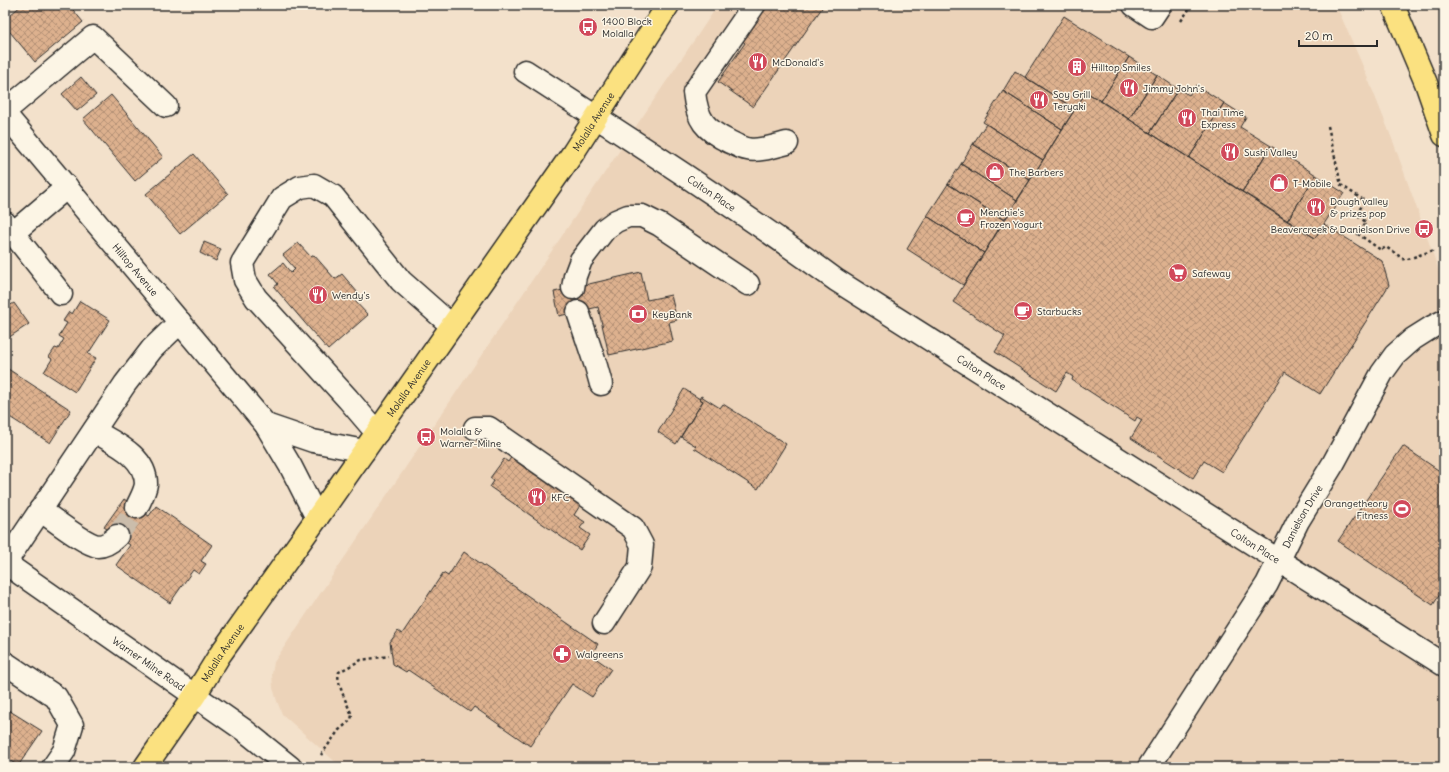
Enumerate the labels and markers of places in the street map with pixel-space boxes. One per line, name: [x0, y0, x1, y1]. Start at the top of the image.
place label: 1400 Block Molalla: [602, 15, 652, 40]
bus stop icon: 1400 Block Molalla: [577, 16, 599, 38]
restaurant icon: McDonald's: [747, 51, 769, 73]
place label: McDonald's: [772, 56, 824, 69]
building icon: Hilltop Smiles: [1066, 56, 1088, 78]
place label: Hilltop Smiles: [1091, 61, 1151, 74]
restaurant icon: Jimmy John's: [1118, 77, 1140, 99]
place label: Jimmy John's: [1143, 82, 1205, 95]
place label: Soy Grill Teryaki: [1053, 88, 1090, 113]
restaurant icon: Soy Grill Teryaki: [1028, 89, 1050, 111]
place label: Thai Time Express: [1201, 106, 1244, 131]
restaurant icon: Thai Time Express: [1176, 107, 1198, 129]
restaurant icon: Sushi Valley: [1219, 141, 1241, 163]
place label: Sushi Valley: [1244, 146, 1297, 159]
shop icon: The Barbers: [984, 161, 1006, 183]
place label: The Barbers: [1009, 166, 1064, 179]
shop icon: T-Mobile: [1268, 172, 1290, 194]
place label: T-Mobile: [1293, 177, 1331, 190]
place label: Dough valley & prizes pop: [1330, 195, 1388, 220]
restaurant icon: Dough valley & prizes pop: [1305, 196, 1327, 218]
place label: Menchie's Frozen Yogurt: [980, 206, 1043, 231]
cafe icon: Menchie's Frozen Yogurt: [955, 207, 977, 229]
bus stop icon: Beavercreek & Danielson Drive: [1413, 218, 1435, 240]
place label: Beavercreek & Danielson Drive: [1271, 223, 1410, 236]
supermarket icon: Safeway: [1167, 262, 1189, 284]
place label: Safeway: [1192, 267, 1231, 280]
restaurant icon: Wendy's: [307, 284, 329, 306]
place label: Wendy's: [332, 289, 370, 302]
cafe icon: Starbucks: [1012, 300, 1034, 322]
bank icon: KeyBank: [627, 303, 649, 325]
place label: Starbucks: [1037, 305, 1082, 318]
place label: KeyBank: [652, 308, 692, 321]
place label: Molalla & Warner-Milne: [440, 425, 501, 450]
bus stop icon: Molalla & Warner-Milne: [415, 426, 437, 448]
restaurant icon: KFC: [526, 486, 548, 508]
place label: KFC: [551, 491, 570, 504]
place label: Orangetheory Fitness: [1324, 497, 1388, 522]
sports icon: Orangetheory Fitness: [1391, 498, 1413, 520]
pharmacy icon: Walgreens: [551, 643, 573, 665]
place label: Walgreens: [576, 648, 624, 661]

